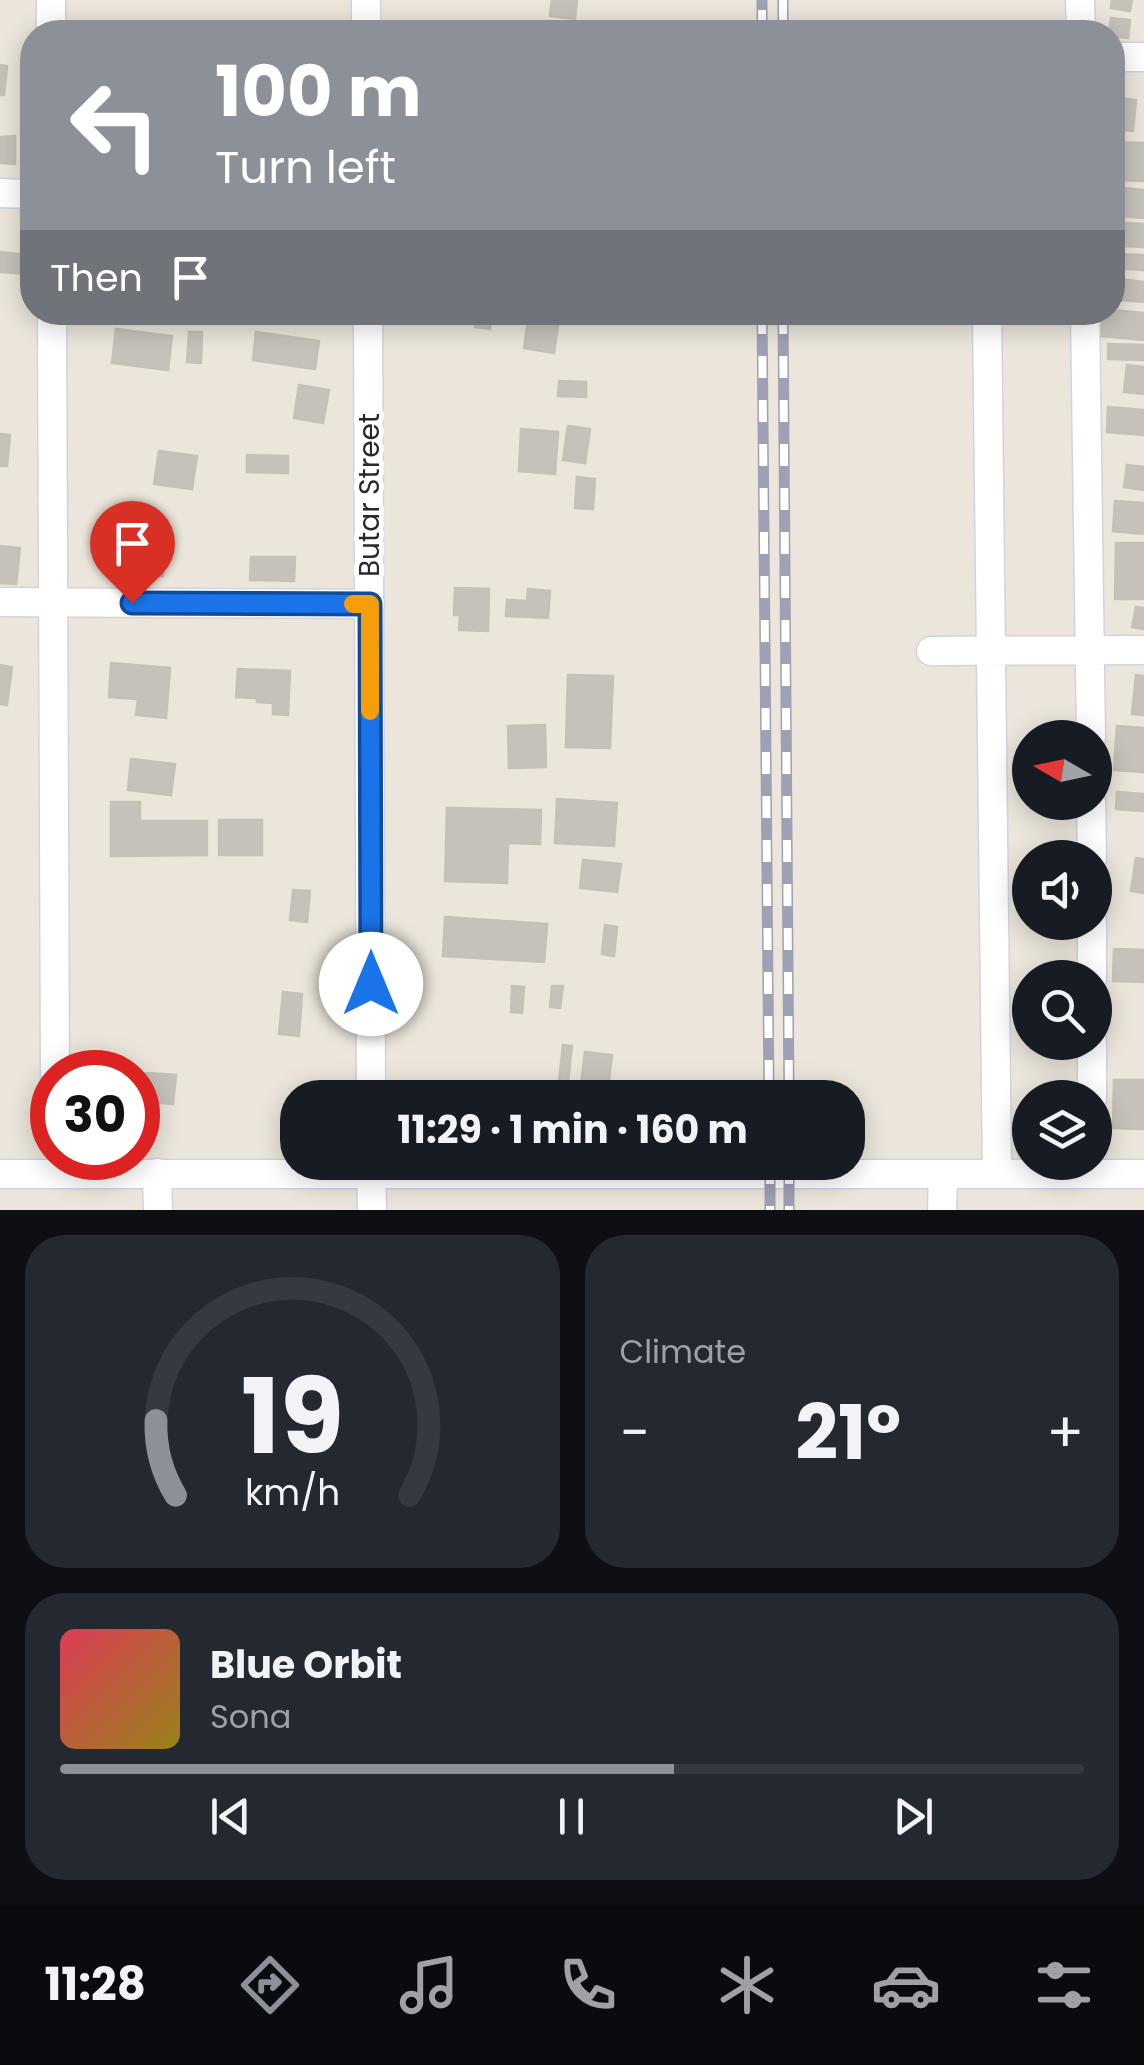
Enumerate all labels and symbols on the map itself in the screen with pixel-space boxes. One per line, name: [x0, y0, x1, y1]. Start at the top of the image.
street label: Butar Street: [350, 413, 389, 577]
pin: [90, 501, 175, 604]
north arrow: [1012, 720, 1112, 820]
position arrow: [319, 932, 423, 1036]
speed limit sign: 30: [30, 1050, 160, 1180]

